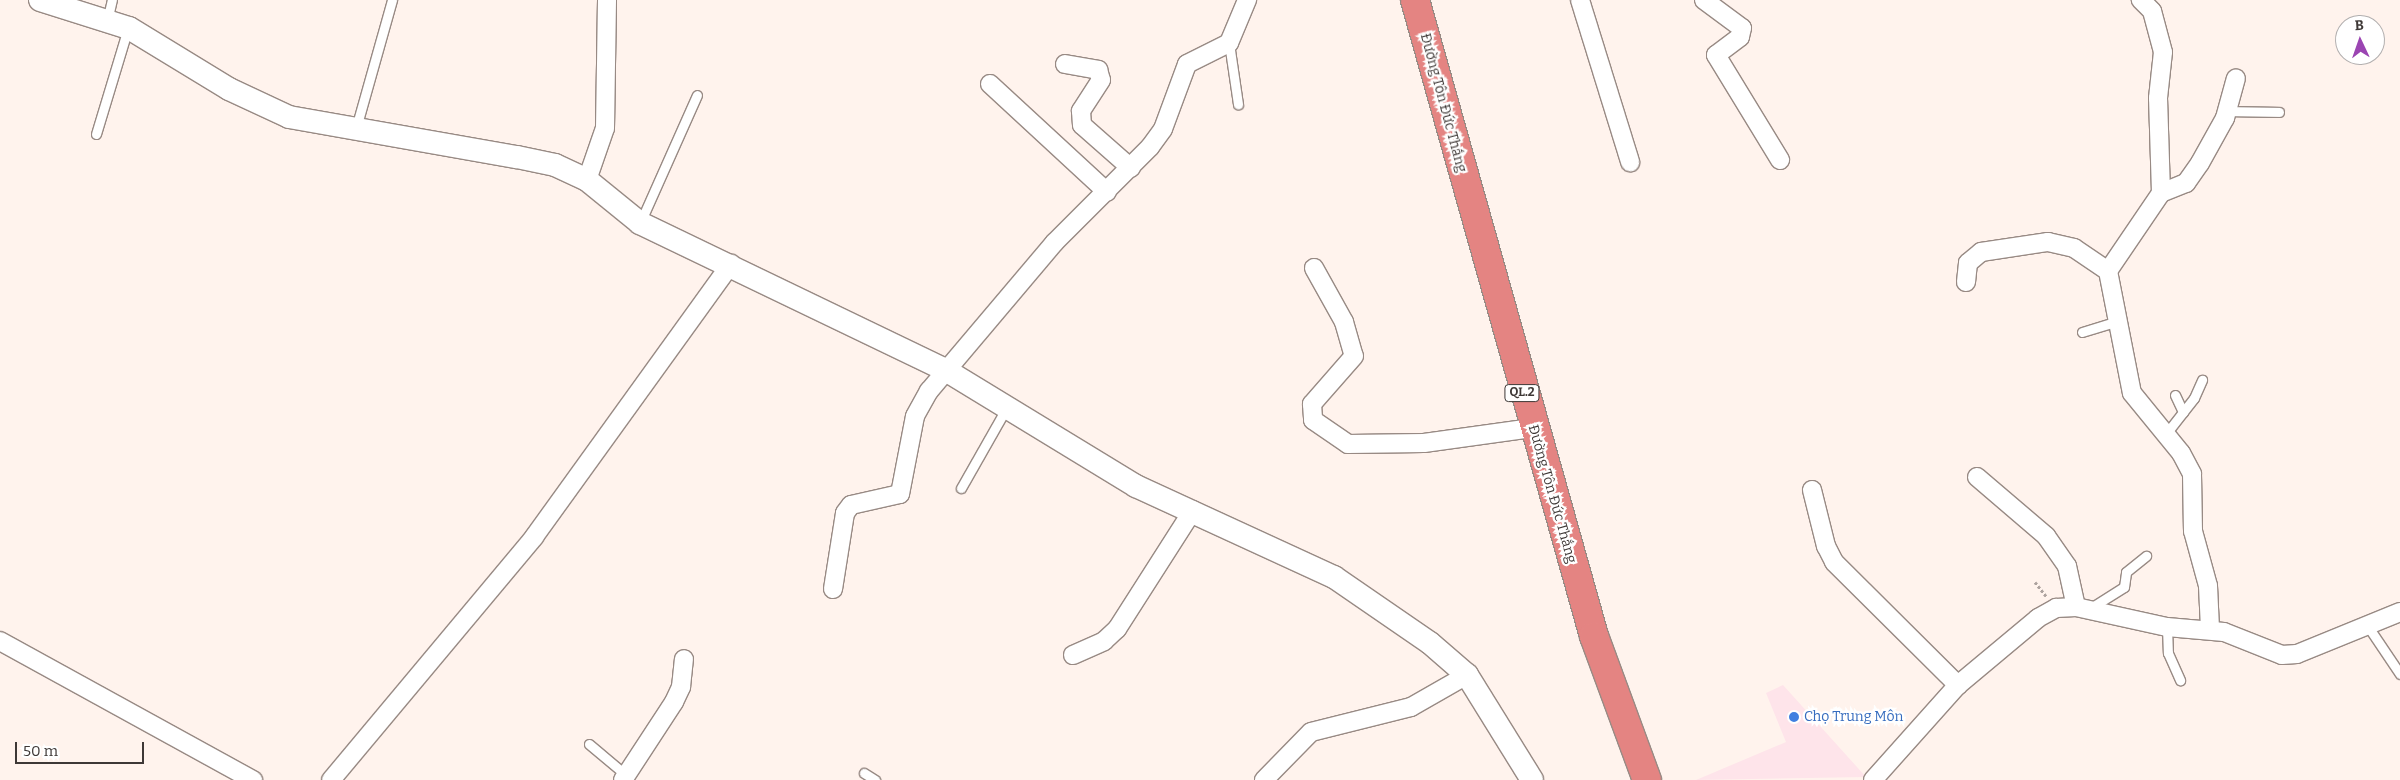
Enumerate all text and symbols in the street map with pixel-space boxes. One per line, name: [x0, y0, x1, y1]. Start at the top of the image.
north arrow: [2335, 15, 2385, 65]
text: B: [2354, 17, 2364, 34]
street label: Đường Tôn Đức Thắng: [1416, 32, 1470, 174]
road number: QL.2: [1503, 383, 1541, 402]
street label: Đường Tôn Đức Thắng: [1524, 423, 1580, 565]
place label: Chọ Trung Môn: [1804, 709, 1903, 725]
marker: Chọ Trung Môn: [1788, 711, 1800, 723]
scale bar: [18, 732, 146, 764]
text: 50 m: [23, 742, 58, 760]

